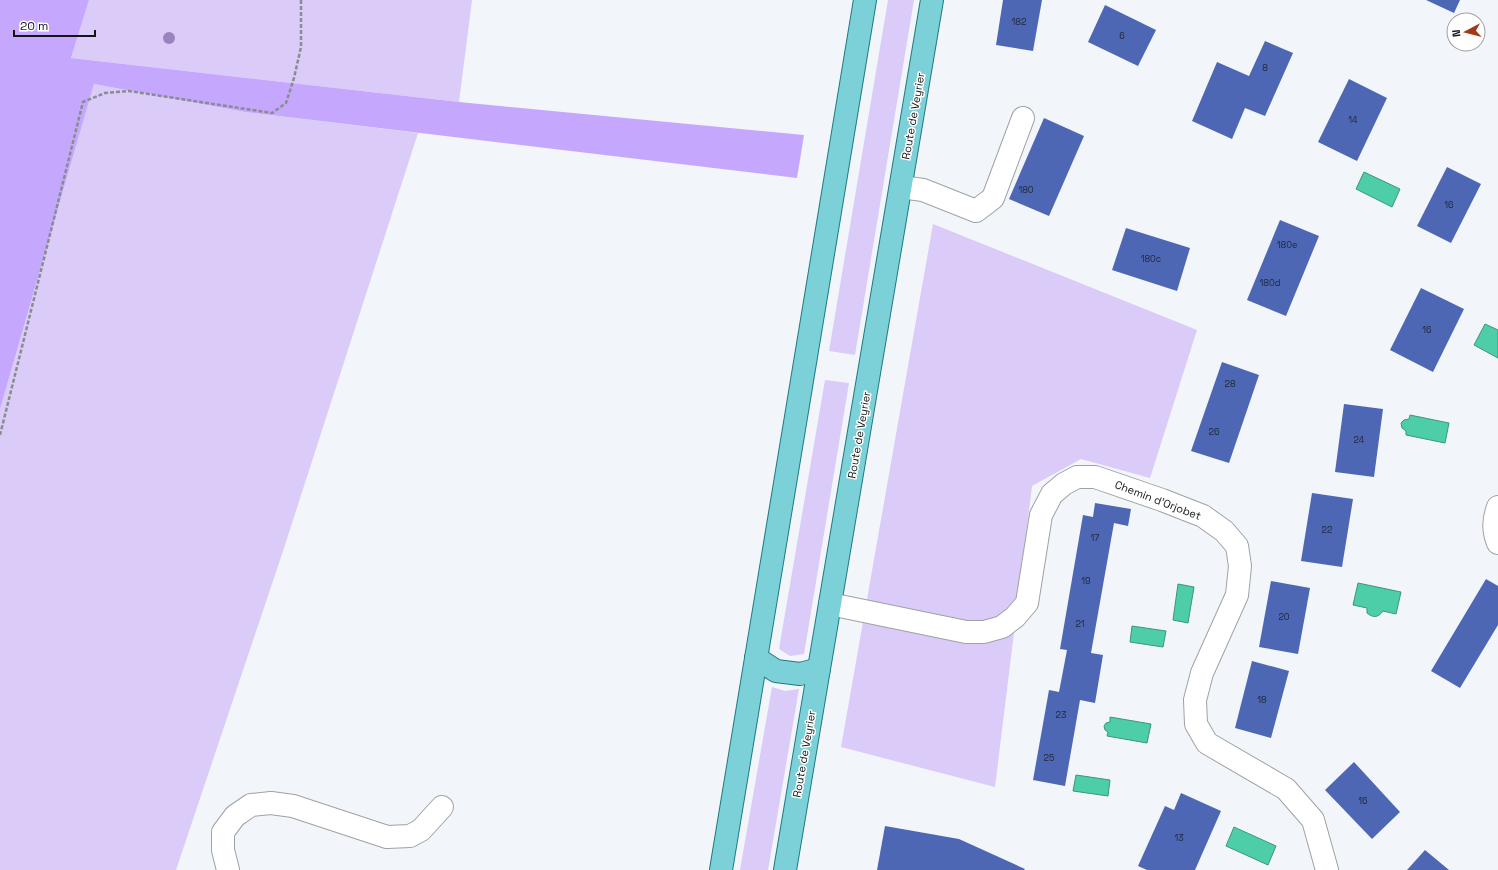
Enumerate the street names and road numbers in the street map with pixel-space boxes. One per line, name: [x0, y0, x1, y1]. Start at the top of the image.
street label: Route de Veyrier: [898, 71, 928, 161]
street label: Route de Veyrier: [844, 390, 874, 480]
street label: Chemin d'Orjobet: [1113, 477, 1203, 523]
street label: Route de Veyrier: [789, 709, 819, 799]

